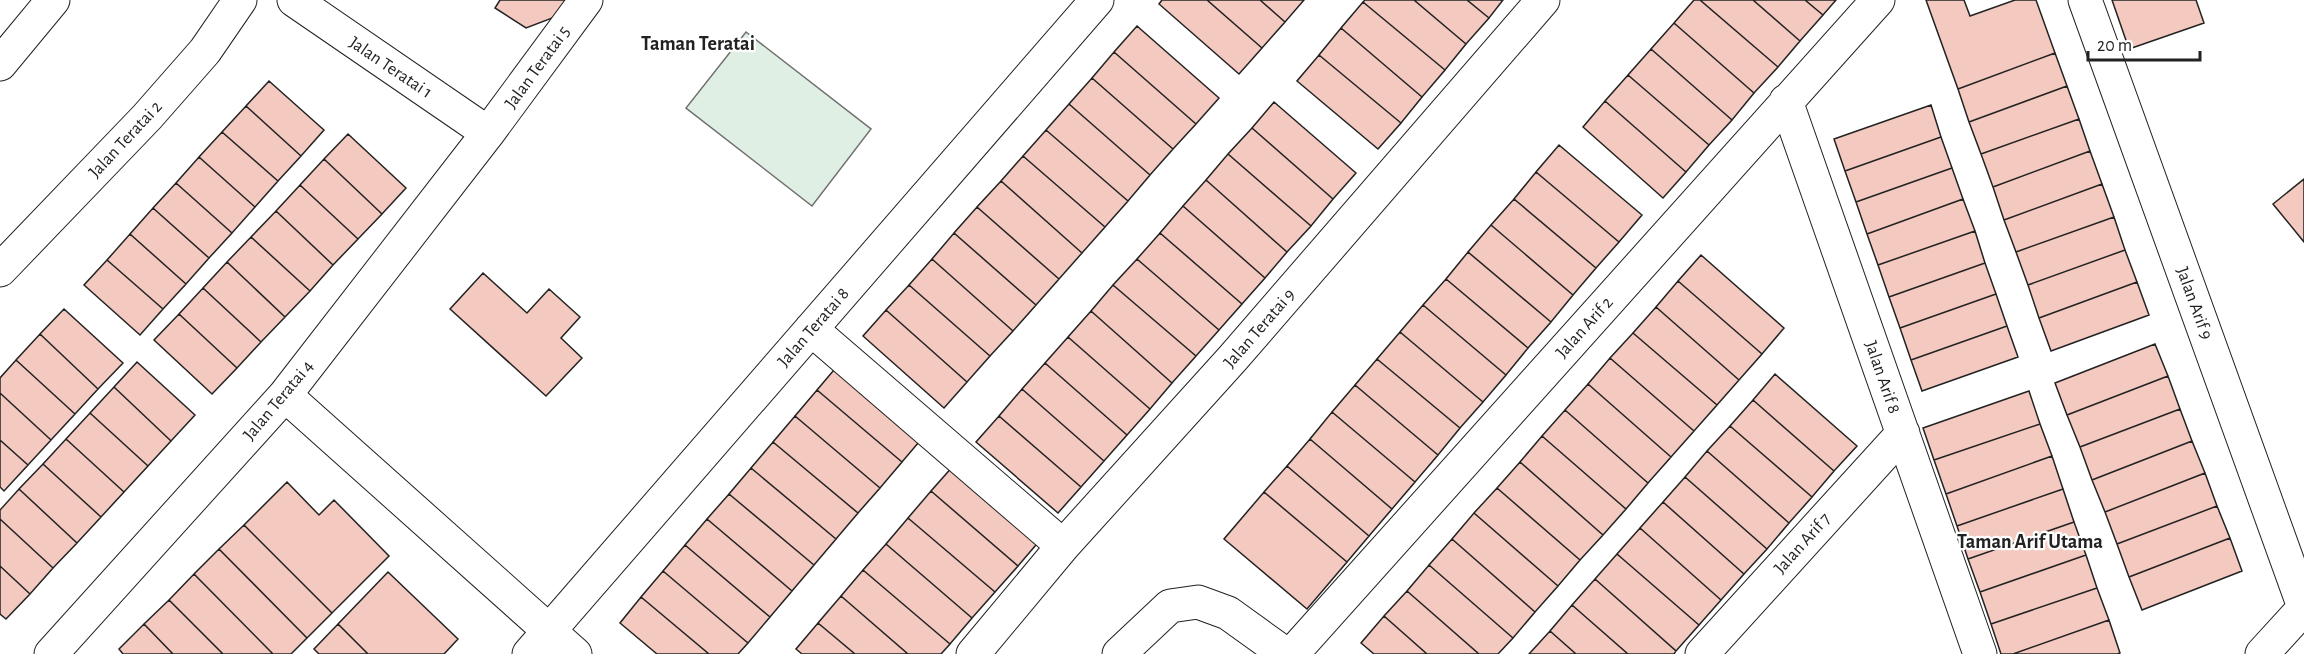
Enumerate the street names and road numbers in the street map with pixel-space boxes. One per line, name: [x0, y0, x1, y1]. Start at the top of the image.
street label: Jalan Teratai 5: [502, 23, 574, 112]
street label: Jalan Teratai 1: [346, 34, 435, 102]
street label: Jalan Teratai 2: [86, 98, 166, 182]
street label: Jalan Arif 9: [2173, 265, 2215, 342]
street label: Jalan Teratai 8: [775, 285, 853, 371]
street label: Jalan Teratai 9: [1221, 286, 1299, 372]
street label: Jalan Arif 2: [1553, 294, 1617, 362]
street label: Jalan Arif 8: [1861, 339, 1903, 416]
street label: Jalan Teratai 4: [240, 357, 317, 444]
street label: Jalan Arif 7: [1771, 510, 1834, 577]

